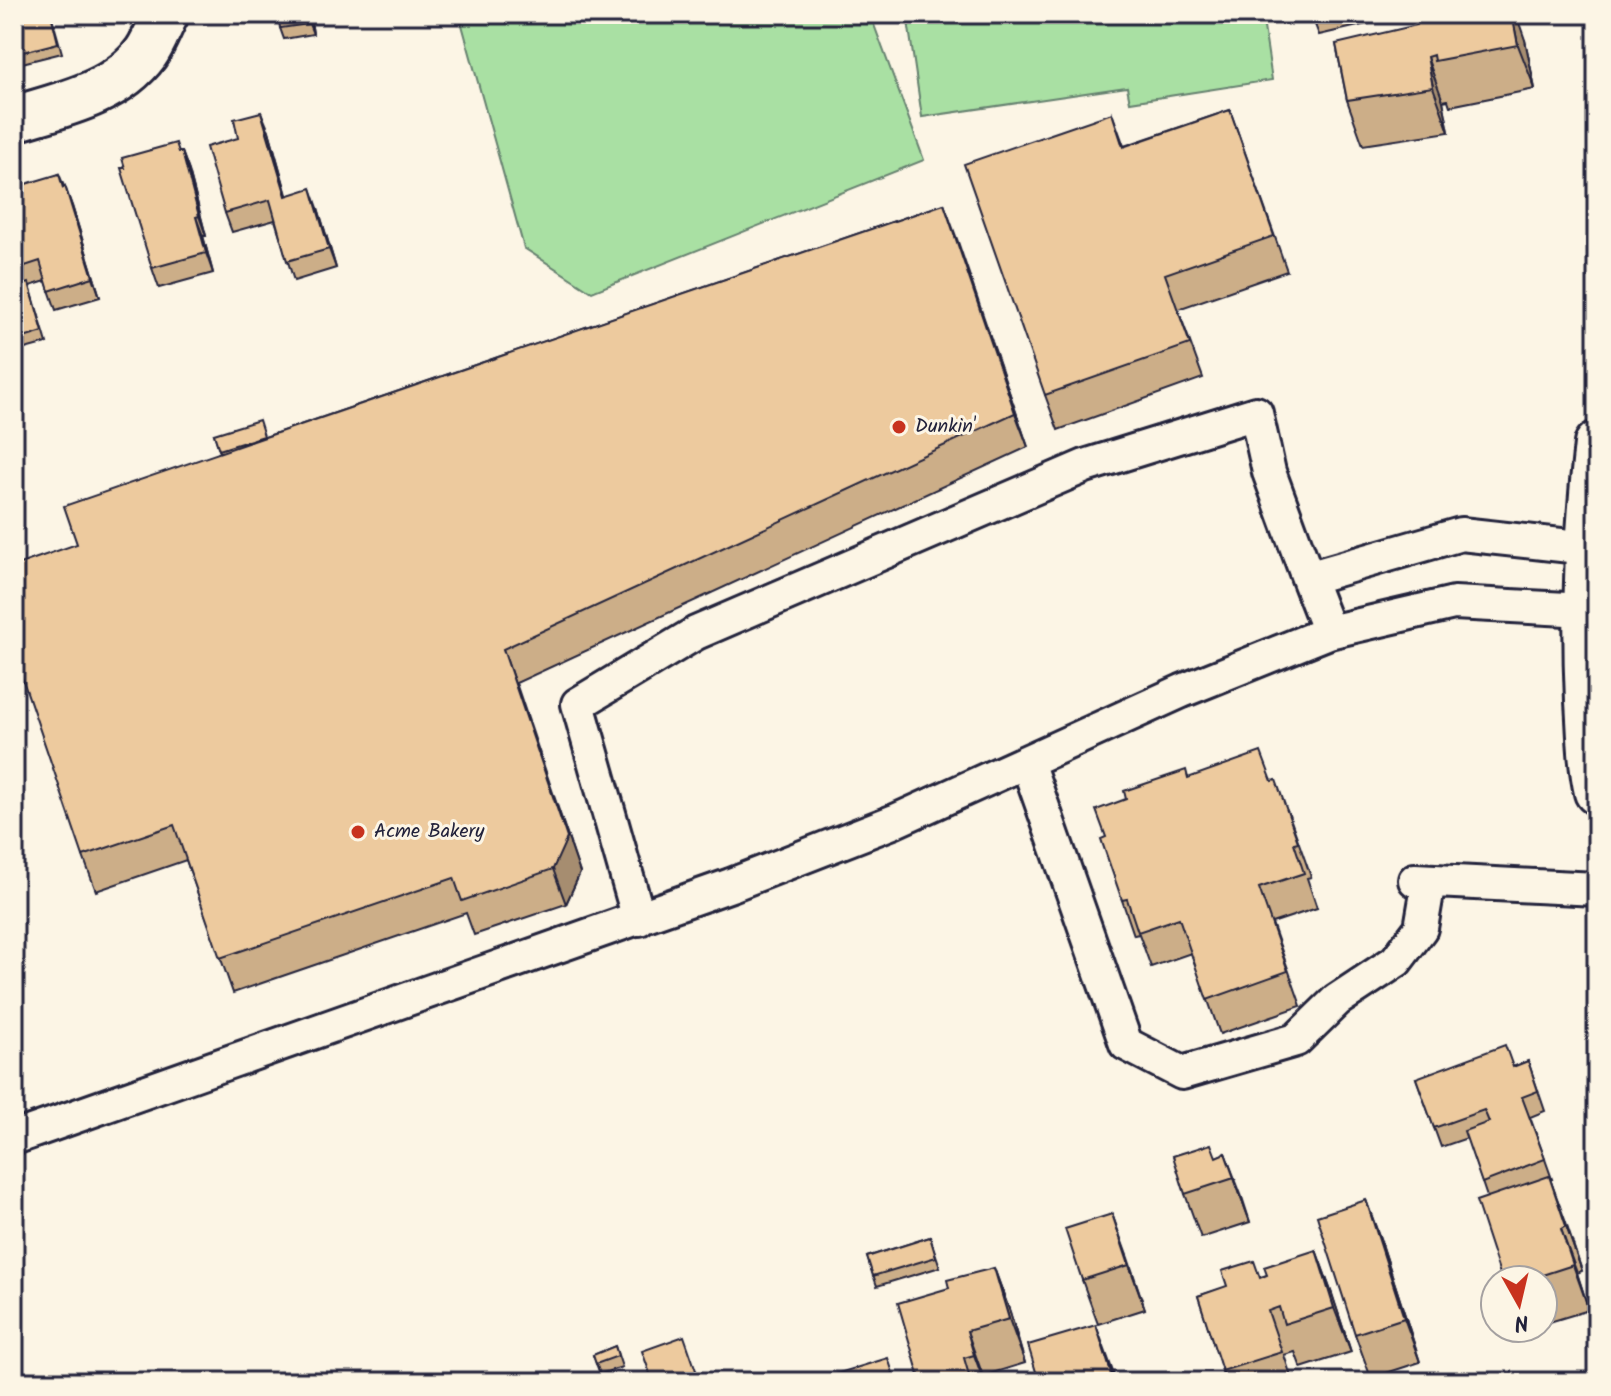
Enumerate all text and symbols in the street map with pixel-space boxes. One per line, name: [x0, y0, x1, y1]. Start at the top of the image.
place label: Dunkin': [915, 411, 977, 443]
marker: Dunkin': [890, 418, 908, 436]
place label: Acme Bakery: [374, 816, 485, 848]
marker: Acme Bakery: [349, 823, 367, 841]
north arrow: [1479, 1264, 1559, 1344]
text: N: [1512, 1303, 1531, 1340]

